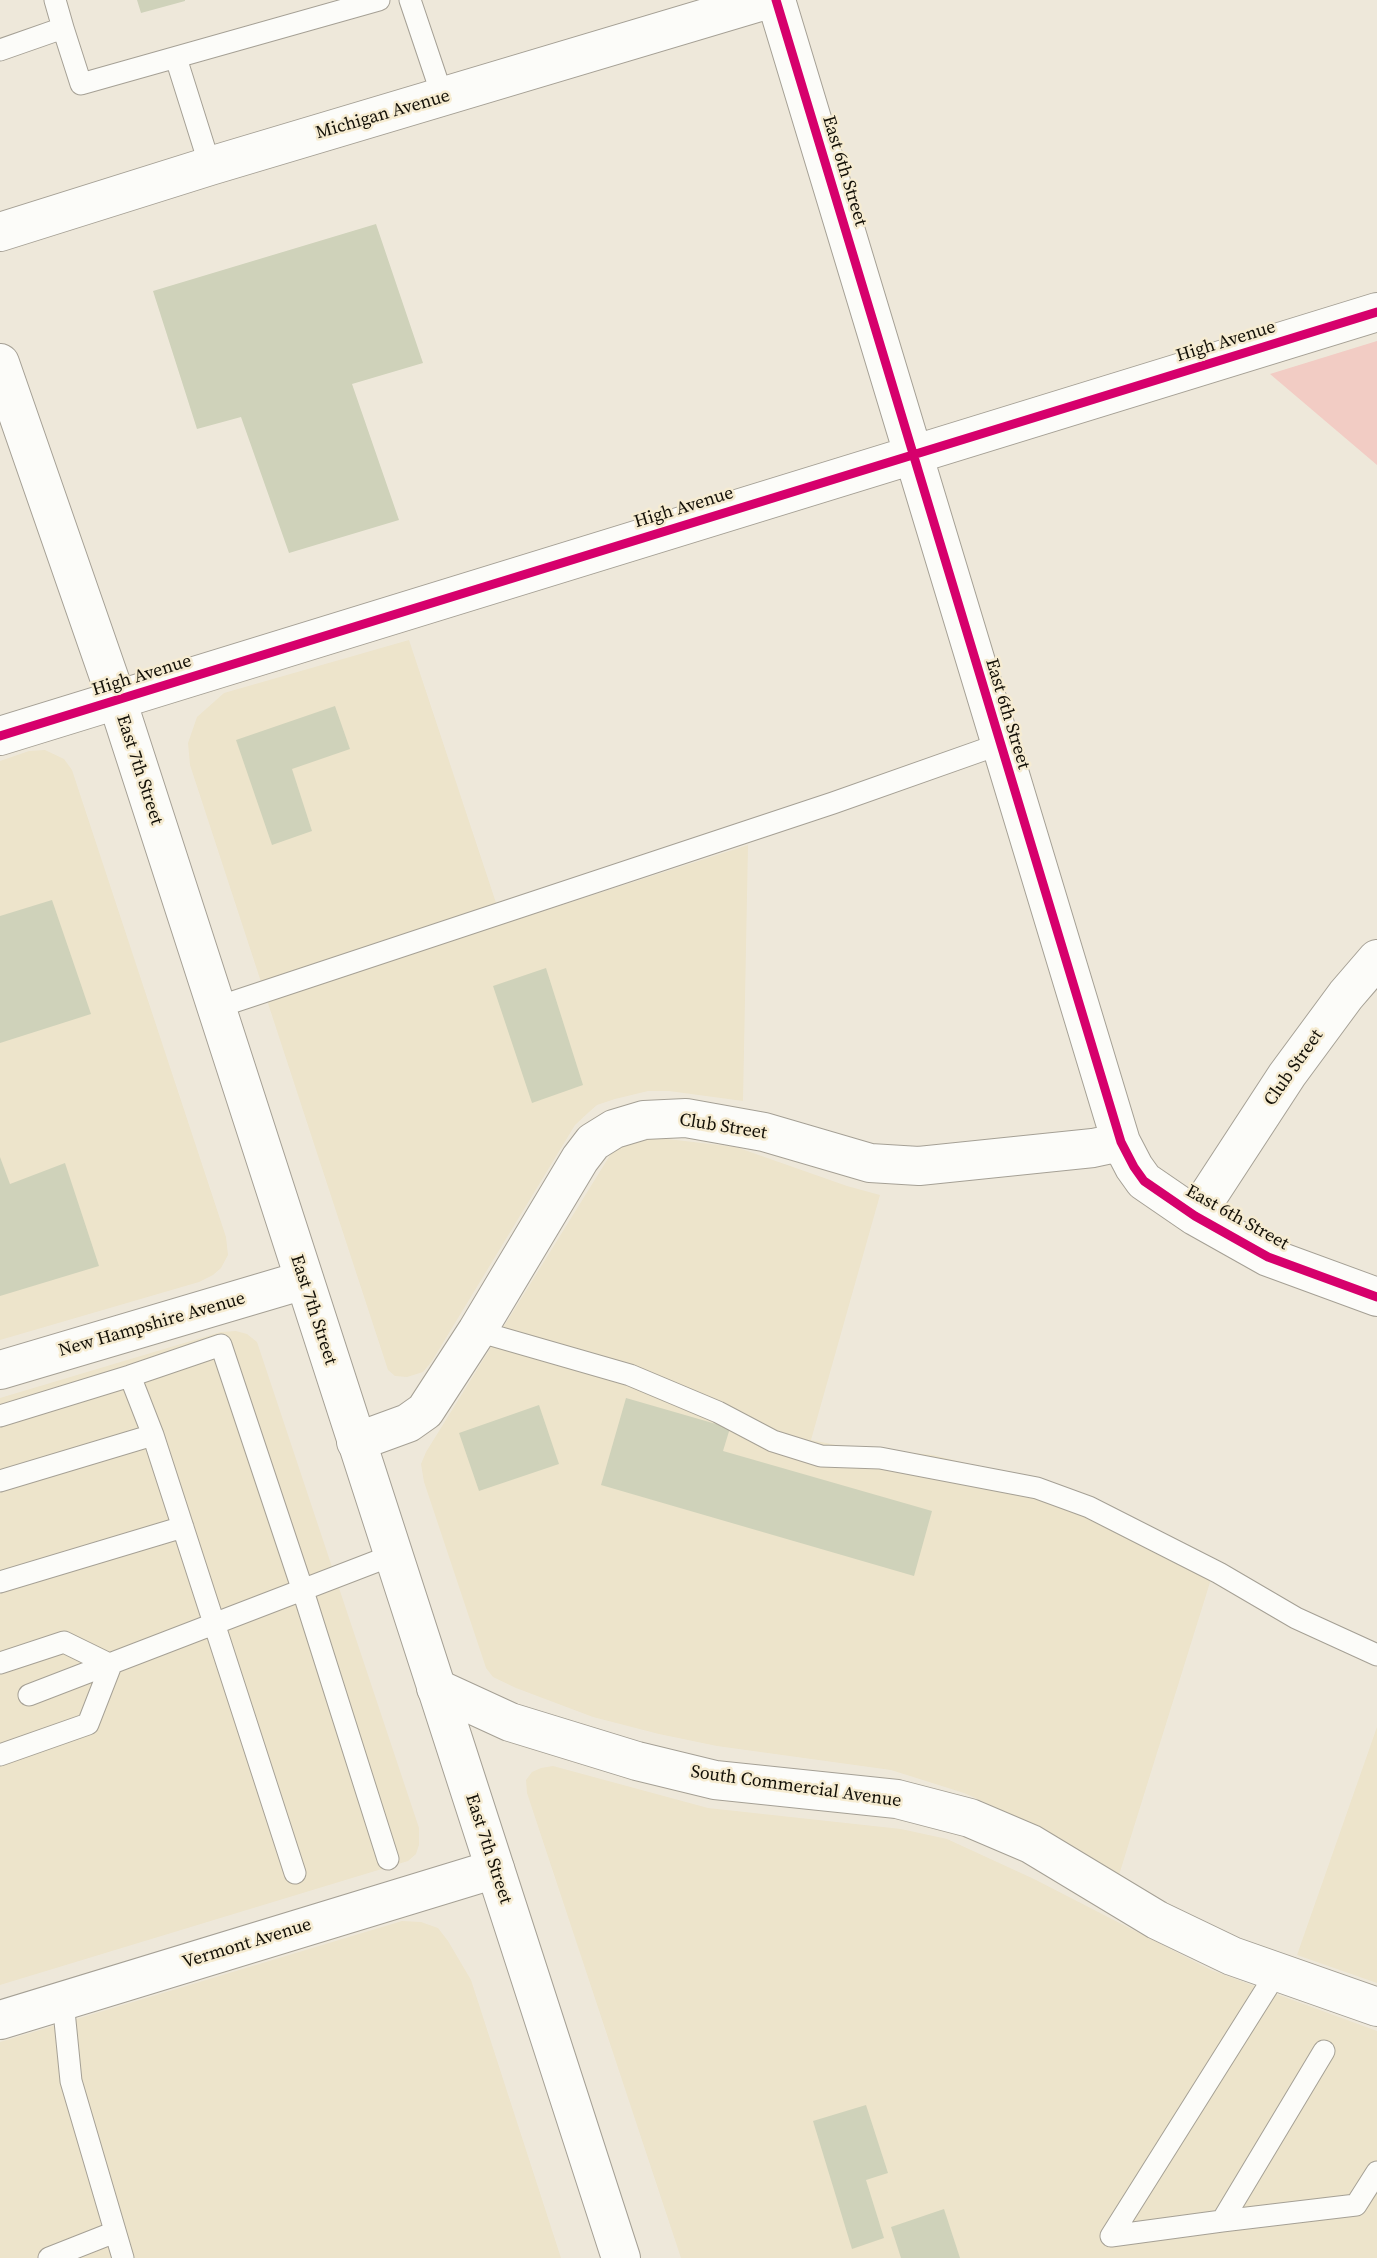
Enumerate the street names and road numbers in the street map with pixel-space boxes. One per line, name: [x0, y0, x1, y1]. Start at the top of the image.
street label: Michigan Avenue: [313, 86, 453, 144]
street label: East 6th Street: [817, 113, 871, 229]
street label: High Avenue: [1174, 317, 1278, 367]
street label: High Avenue: [632, 483, 736, 533]
street label: High Avenue: [90, 651, 194, 701]
street label: East 6th Street: [980, 656, 1034, 772]
street label: East 7th Street: [111, 712, 167, 828]
street label: Club Street: [1260, 1026, 1328, 1110]
street label: Club Street: [678, 1109, 768, 1145]
street label: East 6th Street: [1182, 1181, 1292, 1255]
street label: East 7th Street: [285, 1252, 341, 1368]
street label: New Hampshire Avenue: [56, 1288, 248, 1362]
street label: South Commercial Avenue: [689, 1762, 903, 1812]
street label: East 7th Street: [460, 1791, 516, 1907]
street label: Vermont Avenue: [180, 1914, 314, 1974]

